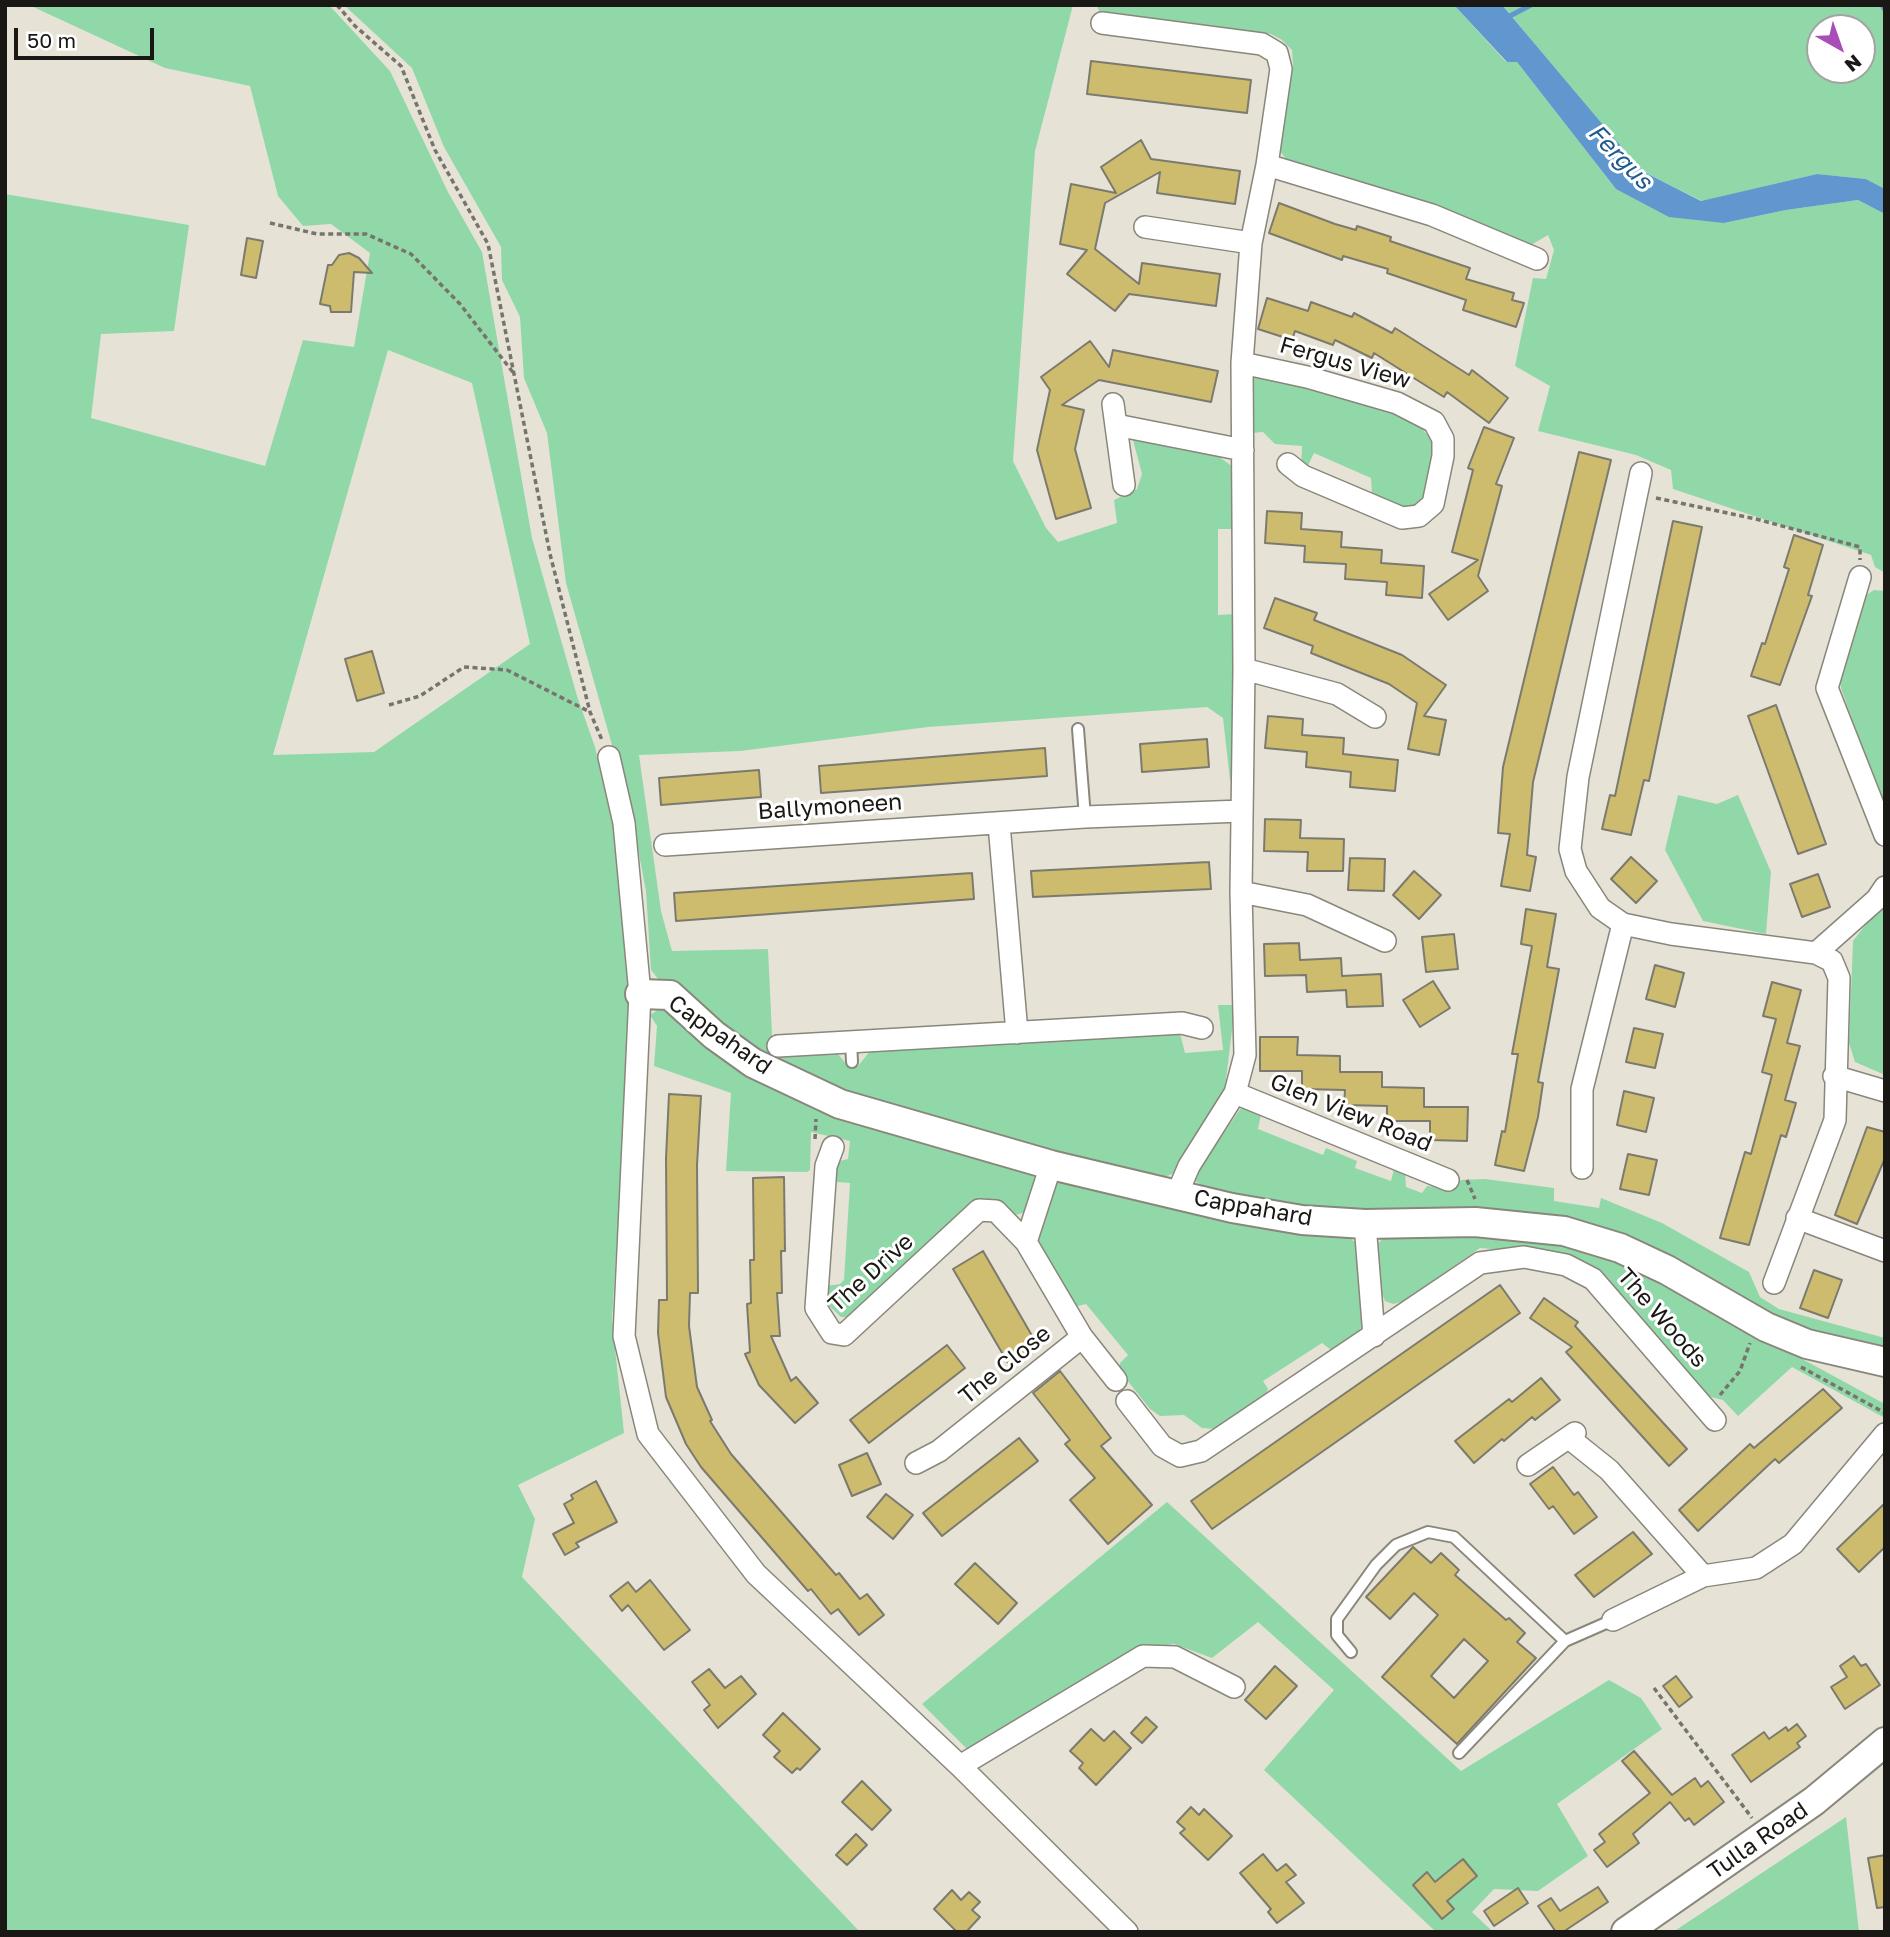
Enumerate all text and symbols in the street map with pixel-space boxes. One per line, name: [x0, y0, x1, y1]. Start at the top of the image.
scale bar: [18, 14, 158, 58]
north arrow: [1806, 14, 1876, 84]
text: 50 m: [27, 27, 76, 53]
text: N: [1841, 50, 1866, 77]
water label: Fergus: [1582, 119, 1658, 195]
street label: Fergus View: [1276, 331, 1414, 395]
street label: Ballymoneen: [757, 788, 903, 826]
street label: Cappahard: [663, 989, 777, 1081]
street label: Glen View Road: [1266, 1068, 1436, 1158]
street label: Cappahard: [1192, 1184, 1314, 1232]
street label: The Drive: [823, 1228, 919, 1318]
street label: The Woods: [1611, 1263, 1713, 1373]
street label: The Close: [954, 1320, 1056, 1410]
street label: Tulla Road: [1703, 1796, 1813, 1886]

